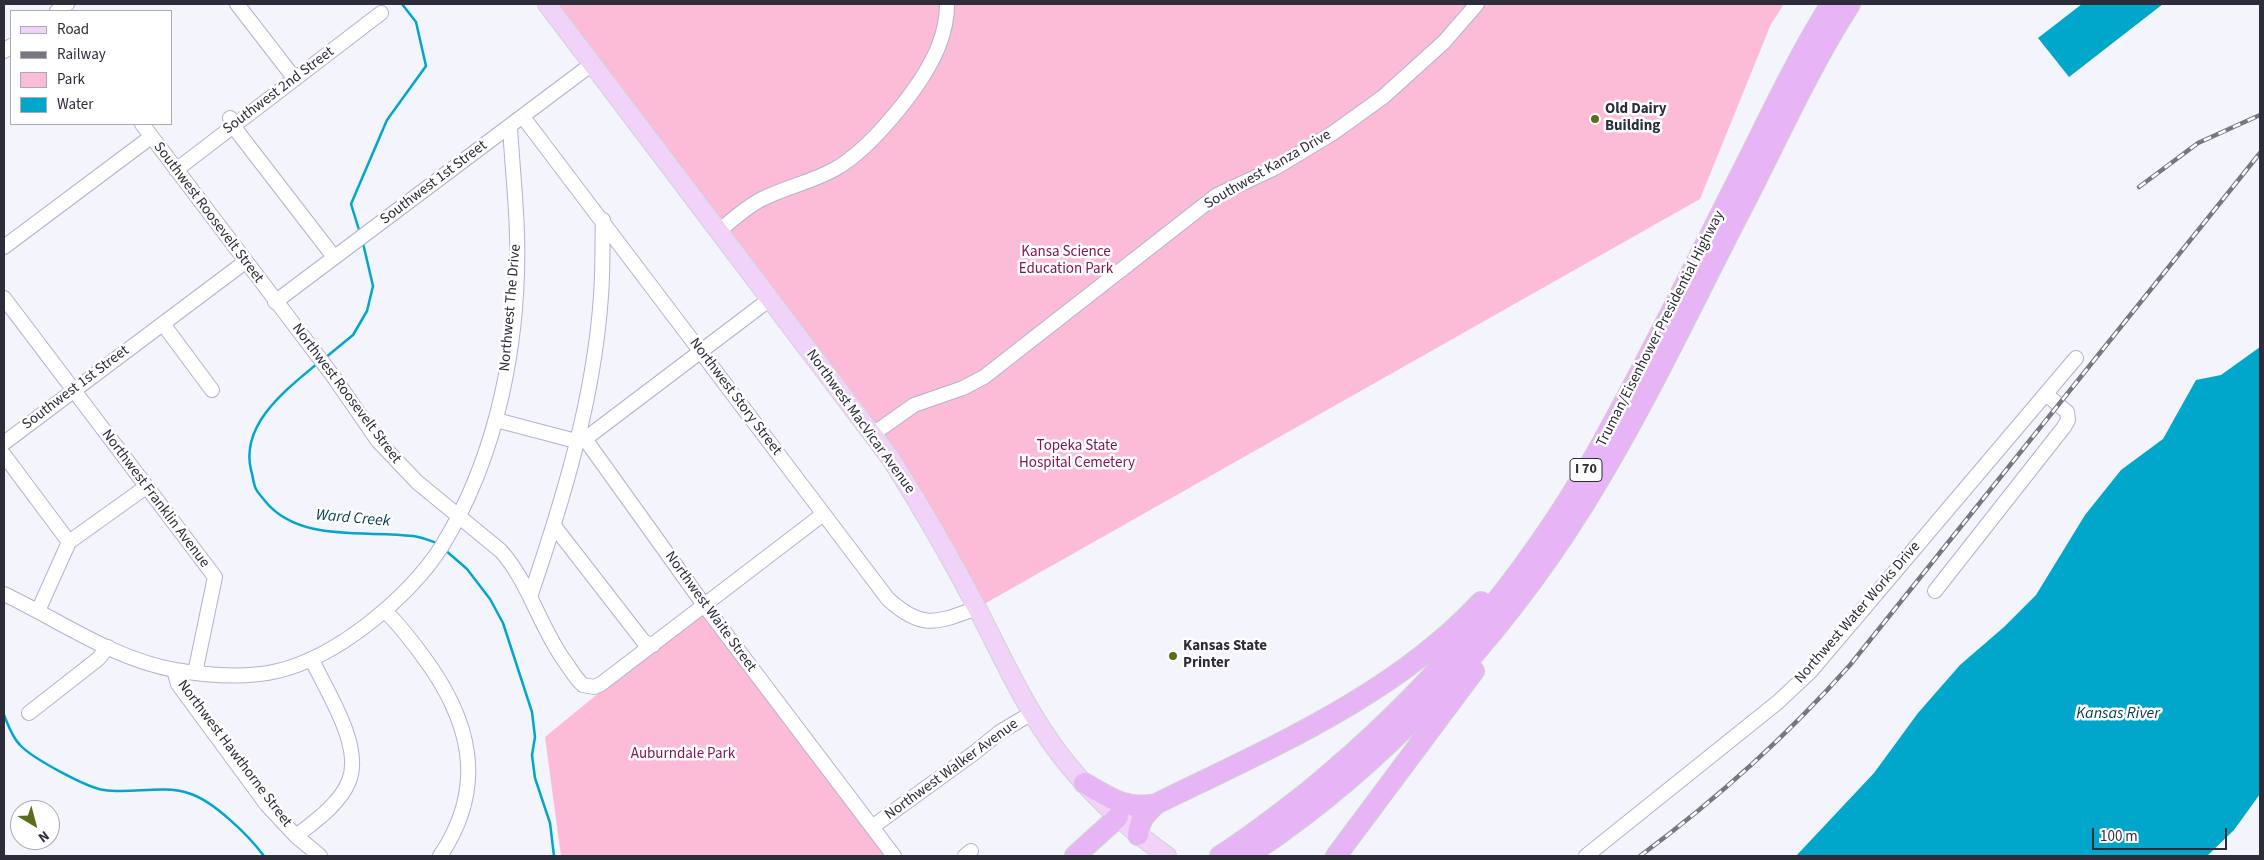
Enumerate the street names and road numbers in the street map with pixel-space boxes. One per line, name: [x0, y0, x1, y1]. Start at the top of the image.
street label: Southwest 2nd Street: [220, 43, 338, 139]
street label: Southwest Kanza Drive: [1201, 126, 1335, 214]
street label: Southwest 1st Street: [377, 137, 491, 229]
street label: Southwest Roosevelt Street: [149, 139, 267, 287]
street label: Truman/Eisenhower Presidential Highway: [1593, 208, 1729, 450]
street label: Northwest The Drive: [496, 244, 526, 372]
street label: Northwest Roosevelt Street: [287, 320, 405, 468]
street label: Northwest Story Street: [685, 335, 785, 459]
street label: Southwest 1st Street: [19, 342, 133, 434]
street label: Northwest MacVicar Avenue: [802, 346, 918, 498]
street label: Northwest Franklin Avenue: [97, 426, 213, 572]
road number: I 70: [1570, 458, 1602, 482]
street label: Northwest Water Works Drive: [1791, 538, 1925, 688]
street label: Northwest Waite Street: [660, 548, 760, 676]
street label: Northwest Hawthorne Street: [173, 677, 295, 831]
street label: Northwest Walker Avenue: [882, 716, 1022, 824]

